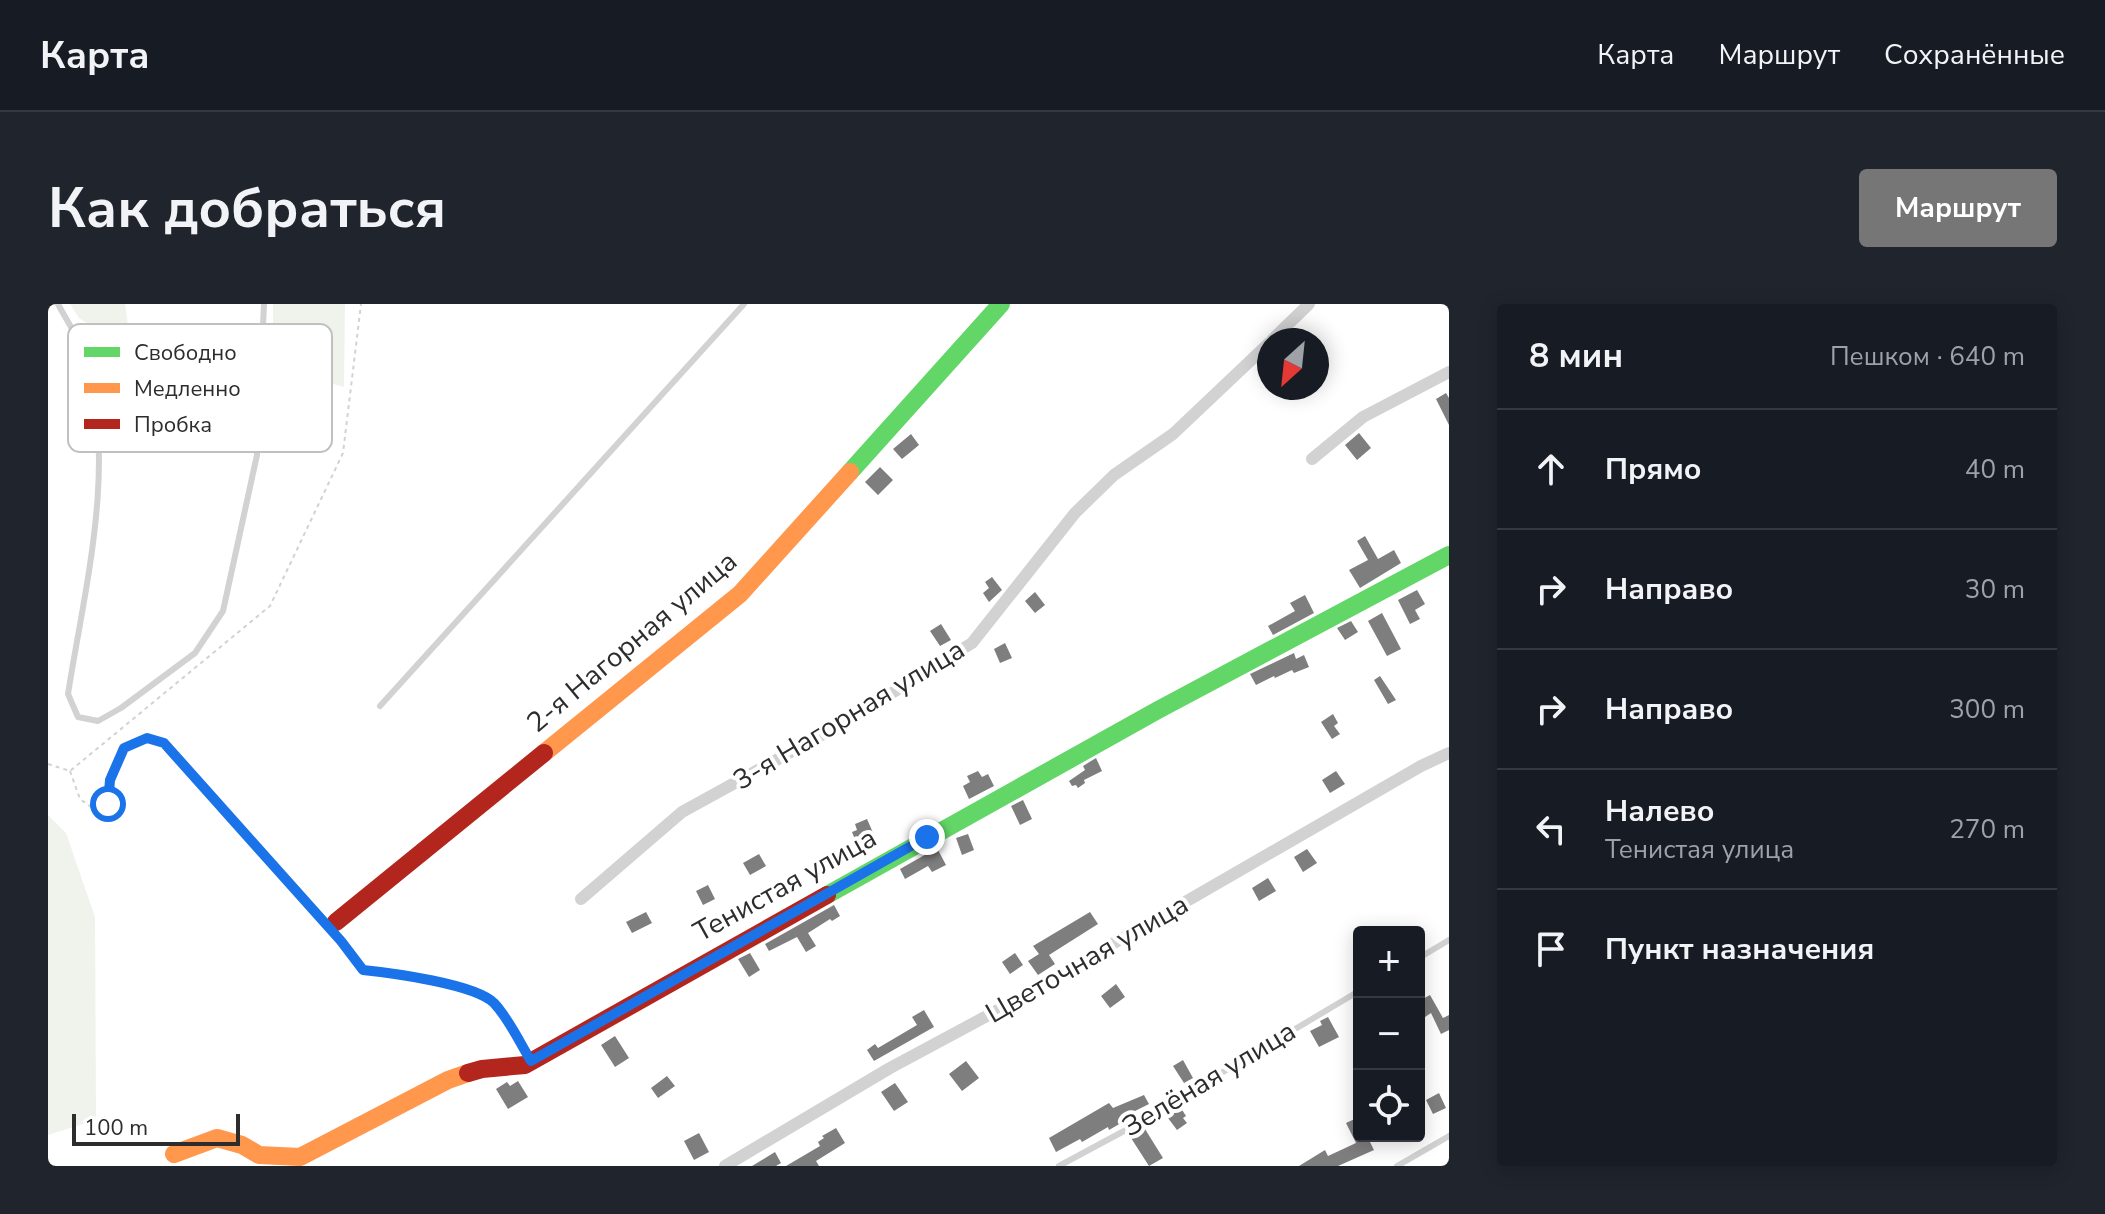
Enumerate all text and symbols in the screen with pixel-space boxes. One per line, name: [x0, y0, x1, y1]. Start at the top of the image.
text: Карта: [40, 30, 150, 81]
text: Карта: [1597, 36, 1674, 74]
text: Маршрут: [1718, 36, 1840, 74]
text: Сохранённые: [1884, 36, 2065, 74]
button: Маршрут: [1859, 169, 2057, 247]
text: Как добраться: [48, 170, 446, 247]
legend: [68, 324, 332, 452]
north arrow: [1257, 328, 1329, 400]
text: 8 мин: [1529, 333, 1623, 379]
text: Свободно: [134, 338, 237, 368]
text: Пешком · 640 m: [1830, 339, 2025, 374]
text: Медленно: [134, 374, 241, 404]
text: Пробка: [134, 410, 212, 440]
icon: ahead: [1529, 447, 1573, 491]
text: Прямо: [1605, 449, 1702, 490]
text: 40 m: [1965, 452, 2025, 487]
street label: 2-я Нагорная улица: [519, 543, 745, 741]
icon: right: [1529, 567, 1573, 611]
text: Направо: [1605, 569, 1733, 610]
text: 30 m: [1965, 572, 2025, 607]
street label: 3-я Нагорная улица: [726, 631, 972, 799]
icon: right: [1529, 687, 1573, 731]
text: Направо: [1605, 689, 1733, 730]
text: 300 m: [1949, 692, 2025, 727]
route start: [90, 786, 126, 822]
text: Налево: [1605, 791, 1714, 832]
icon: left: [1529, 807, 1573, 851]
text: 270 m: [1949, 812, 2025, 847]
street label: Тенистая улица: [687, 819, 883, 951]
route end: [909, 819, 945, 855]
text: Тенистая улица: [1605, 832, 1794, 867]
street label: Цветочная улица: [979, 885, 1195, 1033]
map controls: [1353, 926, 1425, 1142]
button: +: [1353, 926, 1425, 998]
icon: arrive: [1529, 927, 1573, 971]
text: Пункт назначения: [1605, 929, 1874, 970]
button: −: [1353, 998, 1425, 1070]
street label: Зелёная улица: [1115, 1012, 1303, 1146]
button: locate: [1353, 1070, 1425, 1142]
scale bar: [72, 1110, 240, 1146]
text: 100 m: [84, 1113, 148, 1143]

